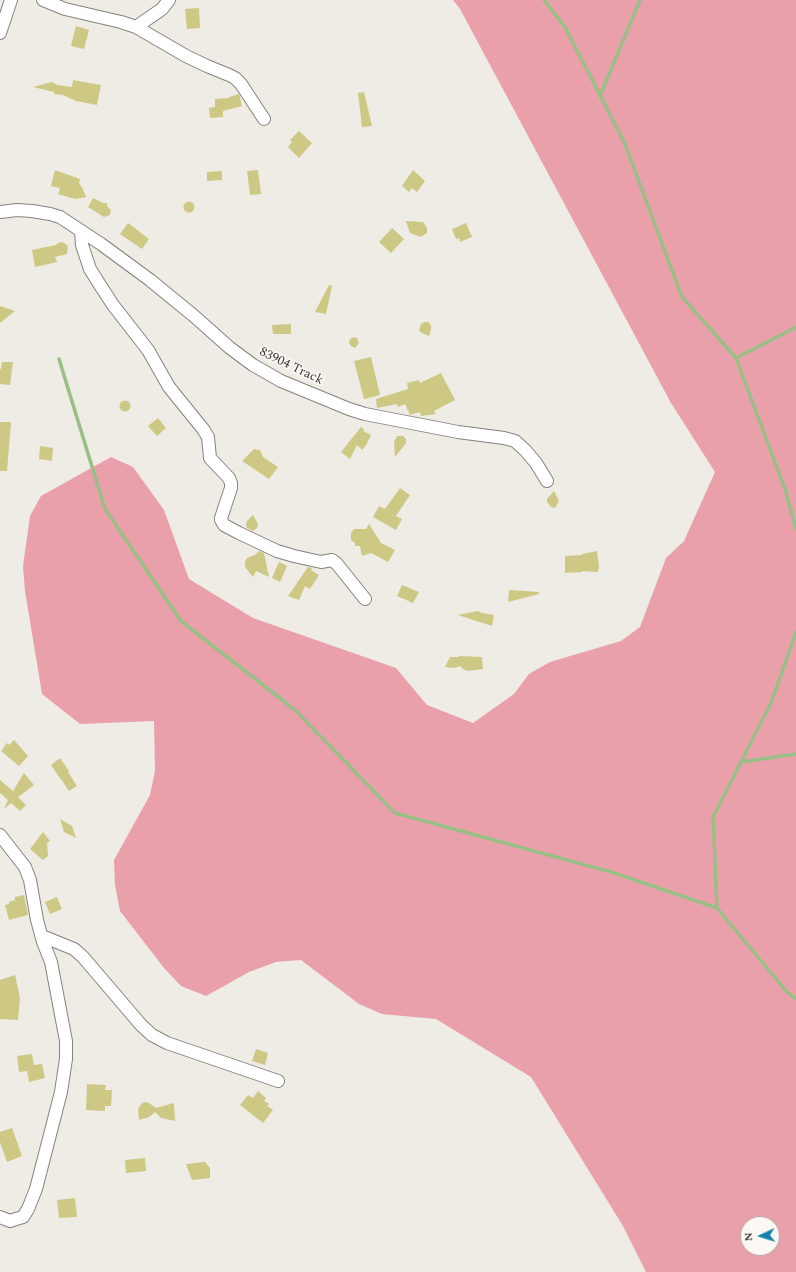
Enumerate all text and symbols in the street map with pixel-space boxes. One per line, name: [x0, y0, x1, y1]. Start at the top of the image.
street label: 83904 Track: [256, 345, 326, 389]
north arrow: [740, 1216, 780, 1256]
text: N: [740, 1232, 757, 1242]

